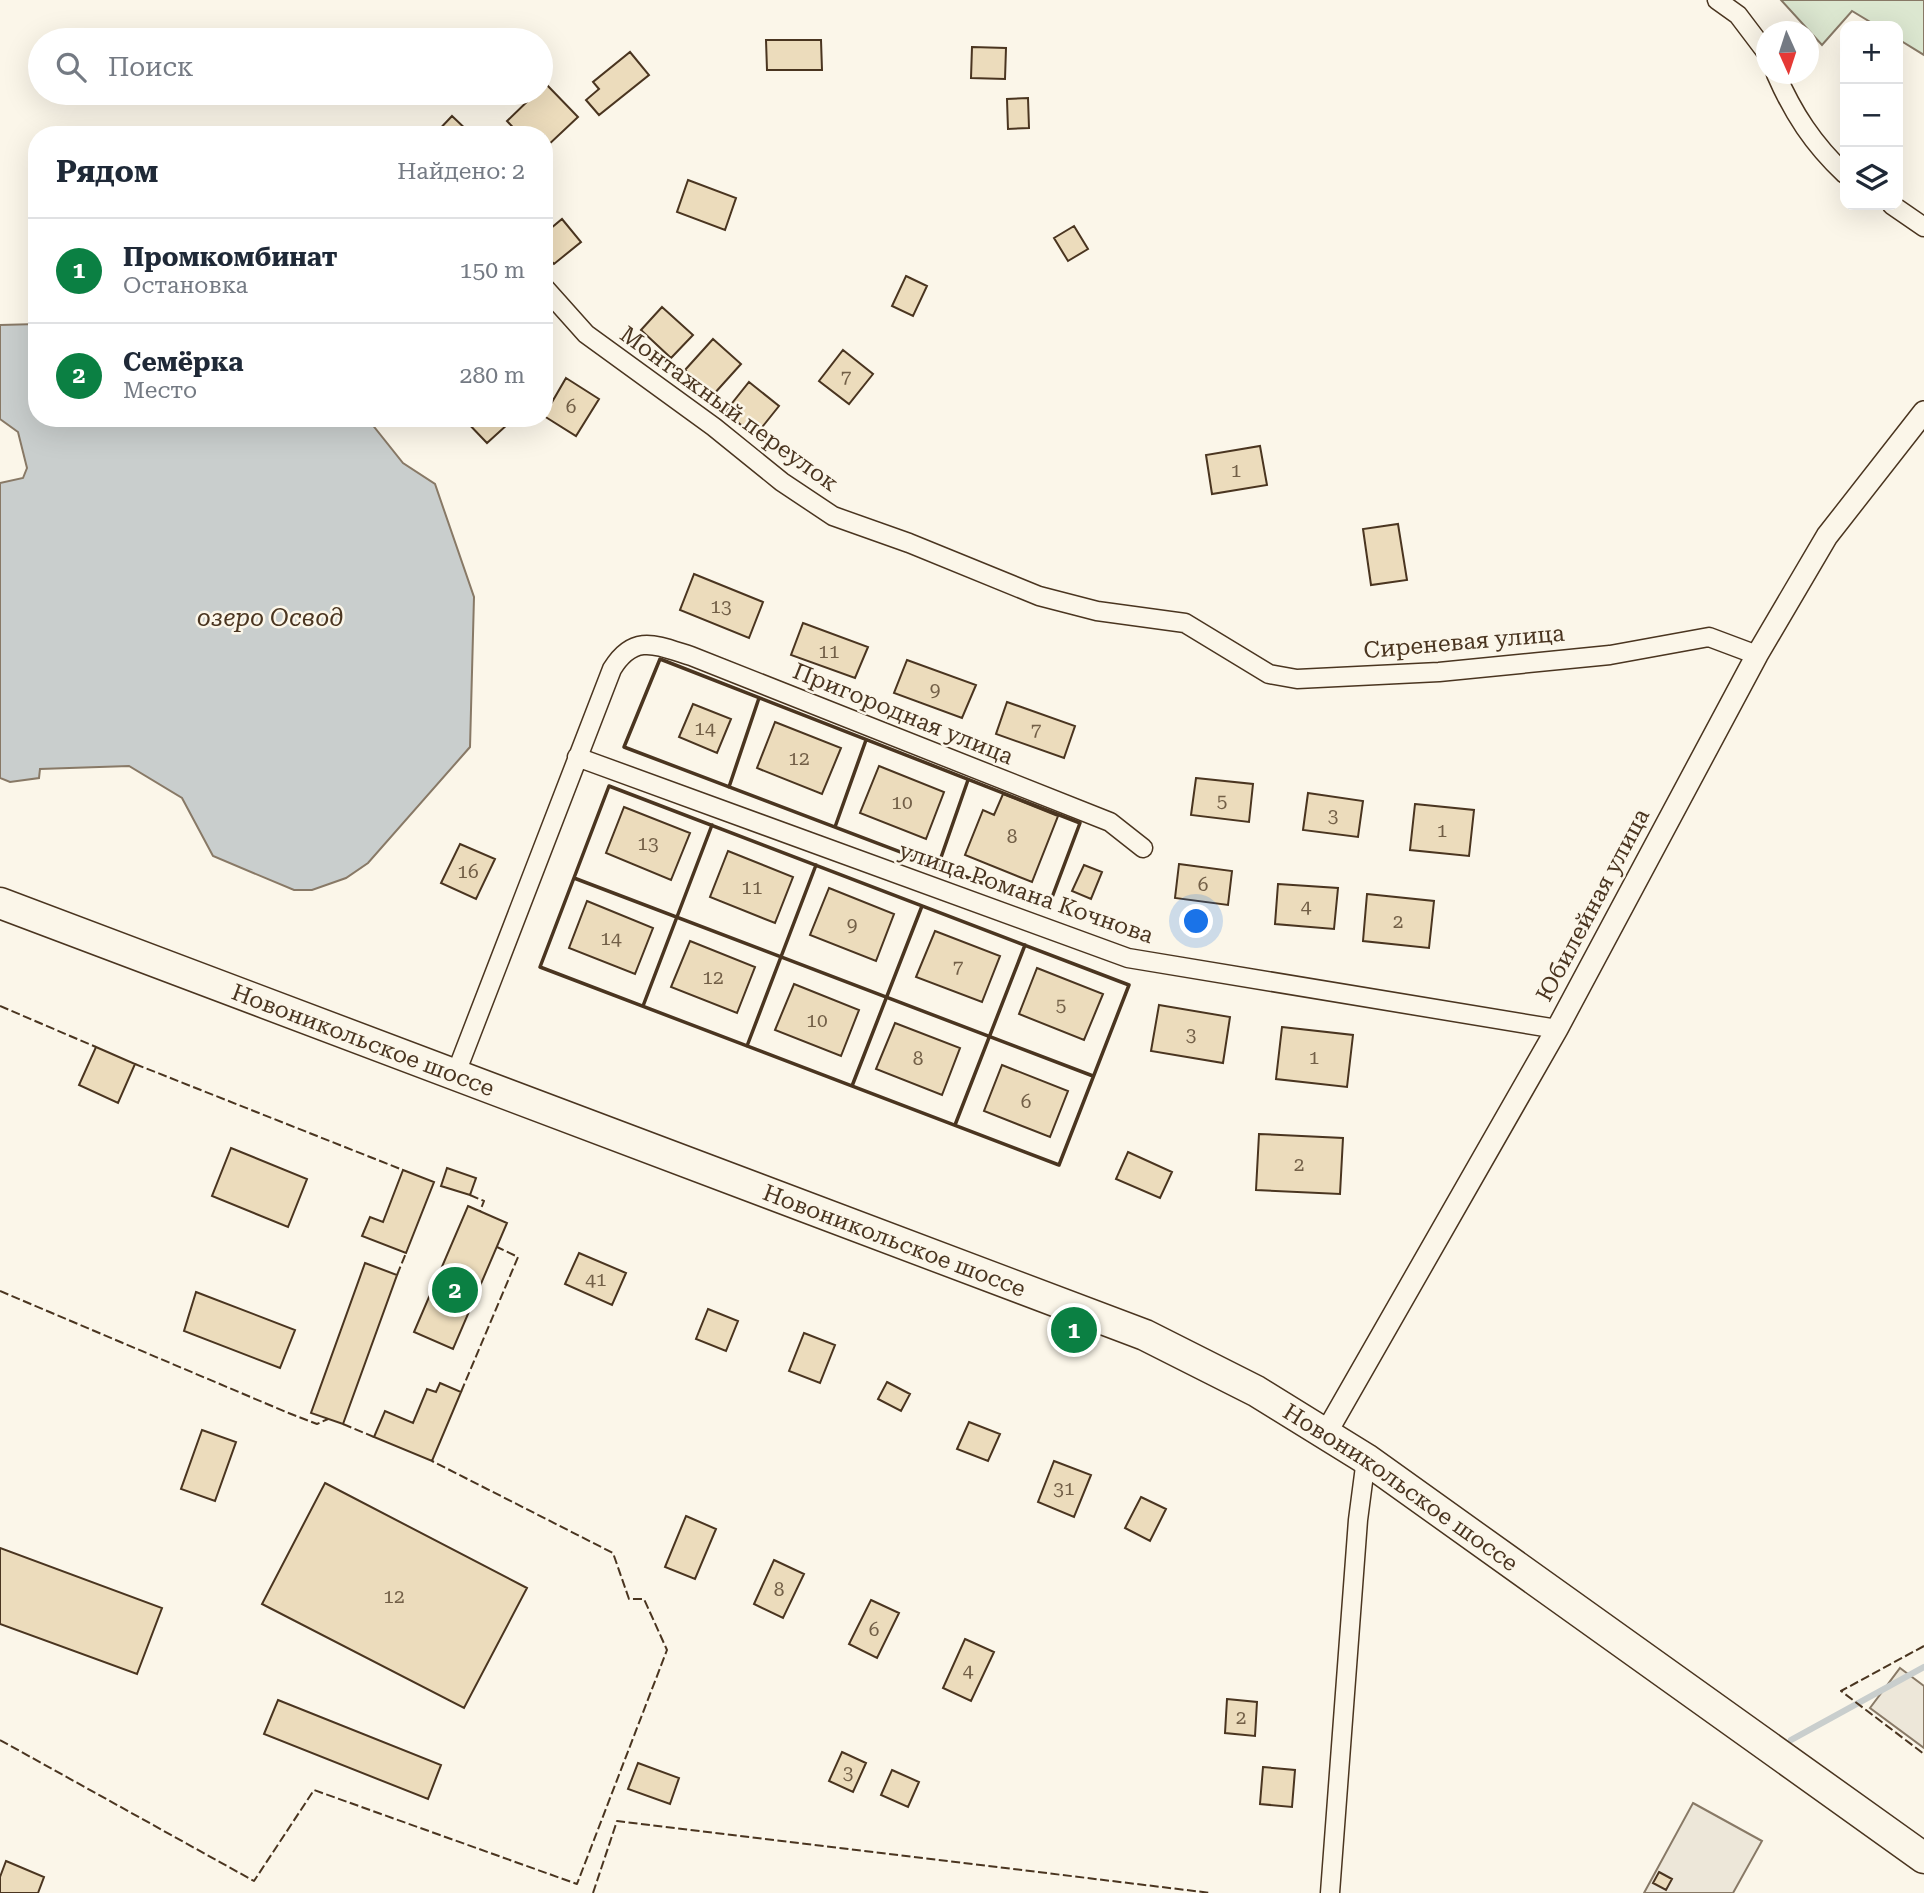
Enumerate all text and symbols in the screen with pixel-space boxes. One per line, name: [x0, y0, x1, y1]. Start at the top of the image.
north arrow: [1756, 21, 1819, 84]
map controls: [1840, 21, 1903, 210]
button: +: [1840, 21, 1903, 84]
search box: [28, 28, 553, 105]
icon: search: [52, 48, 90, 86]
text: Поиск: [108, 52, 194, 82]
button: −: [1840, 84, 1903, 147]
button: layers: [1840, 147, 1903, 210]
text: Рядом: [56, 154, 158, 189]
text: Найдено: 2: [397, 158, 525, 185]
text: Промкомбинат: [123, 242, 337, 272]
text: 1: [73, 257, 85, 284]
text: 150 m: [460, 257, 525, 284]
text: Остановка: [123, 272, 248, 299]
street label: Монтажный переулок: [615, 321, 844, 497]
text: Семёрка: [123, 347, 243, 377]
text: 2: [73, 362, 85, 389]
text: 280 m: [460, 362, 525, 389]
house number: 7: [841, 366, 852, 389]
text: Место: [123, 377, 197, 404]
house number: 6: [566, 395, 576, 418]
house number: 1: [1231, 459, 1241, 482]
house number: 13: [710, 595, 732, 618]
water label: озеро Освод: [197, 604, 343, 632]
street label: Сиреневая улица: [1362, 620, 1566, 664]
house number: 11: [818, 640, 840, 663]
street label: Пригородная улица: [789, 657, 1018, 771]
house number: 9: [930, 678, 940, 701]
house number: 14: [694, 717, 716, 740]
house number: 7: [1031, 719, 1042, 742]
house number: 12: [788, 747, 810, 770]
house number: 5: [1217, 789, 1227, 812]
house number: 10: [891, 791, 913, 814]
house number: 3: [1328, 804, 1338, 827]
street label: Юбилейная улица: [1531, 804, 1655, 1006]
house number: 1: [1437, 819, 1447, 842]
house number: 8: [1007, 825, 1017, 848]
house number: 13: [637, 832, 659, 855]
street label: улица Романа Кочнова: [895, 837, 1157, 949]
house number: 16: [457, 860, 479, 883]
house number: 6: [1198, 873, 1208, 896]
house number: 11: [741, 876, 763, 899]
house number: 4: [1301, 895, 1312, 918]
your location: [1179, 904, 1213, 938]
house number: 2: [1393, 910, 1403, 933]
house number: 9: [847, 913, 857, 936]
house number: 14: [600, 927, 622, 950]
house number: 7: [953, 956, 964, 979]
house number: 12: [702, 966, 724, 989]
street label: Новоникольское шоссе: [228, 978, 498, 1102]
house number: 5: [1056, 993, 1066, 1016]
house number: 10: [806, 1009, 828, 1032]
house number: 3: [1186, 1023, 1196, 1046]
house number: 1: [1309, 1046, 1319, 1069]
house number: 8: [913, 1047, 923, 1070]
house number: 6: [1021, 1090, 1031, 1113]
house number: 2: [1294, 1153, 1304, 1176]
street label: Новоникольское шоссе: [759, 1179, 1030, 1302]
pin: 2: [432, 1264, 478, 1316]
house number: 41: [585, 1268, 607, 1291]
pin: 1: [1051, 1304, 1097, 1356]
street label: Новоникольское шоссе: [1278, 1398, 1523, 1577]
house number: 31: [1053, 1477, 1075, 1500]
house number: 8: [774, 1578, 784, 1601]
house number: 12: [383, 1585, 405, 1608]
house number: 6: [869, 1618, 879, 1641]
house number: 4: [963, 1659, 974, 1682]
house number: 2: [1236, 1706, 1246, 1729]
house number: 3: [843, 1761, 853, 1784]

